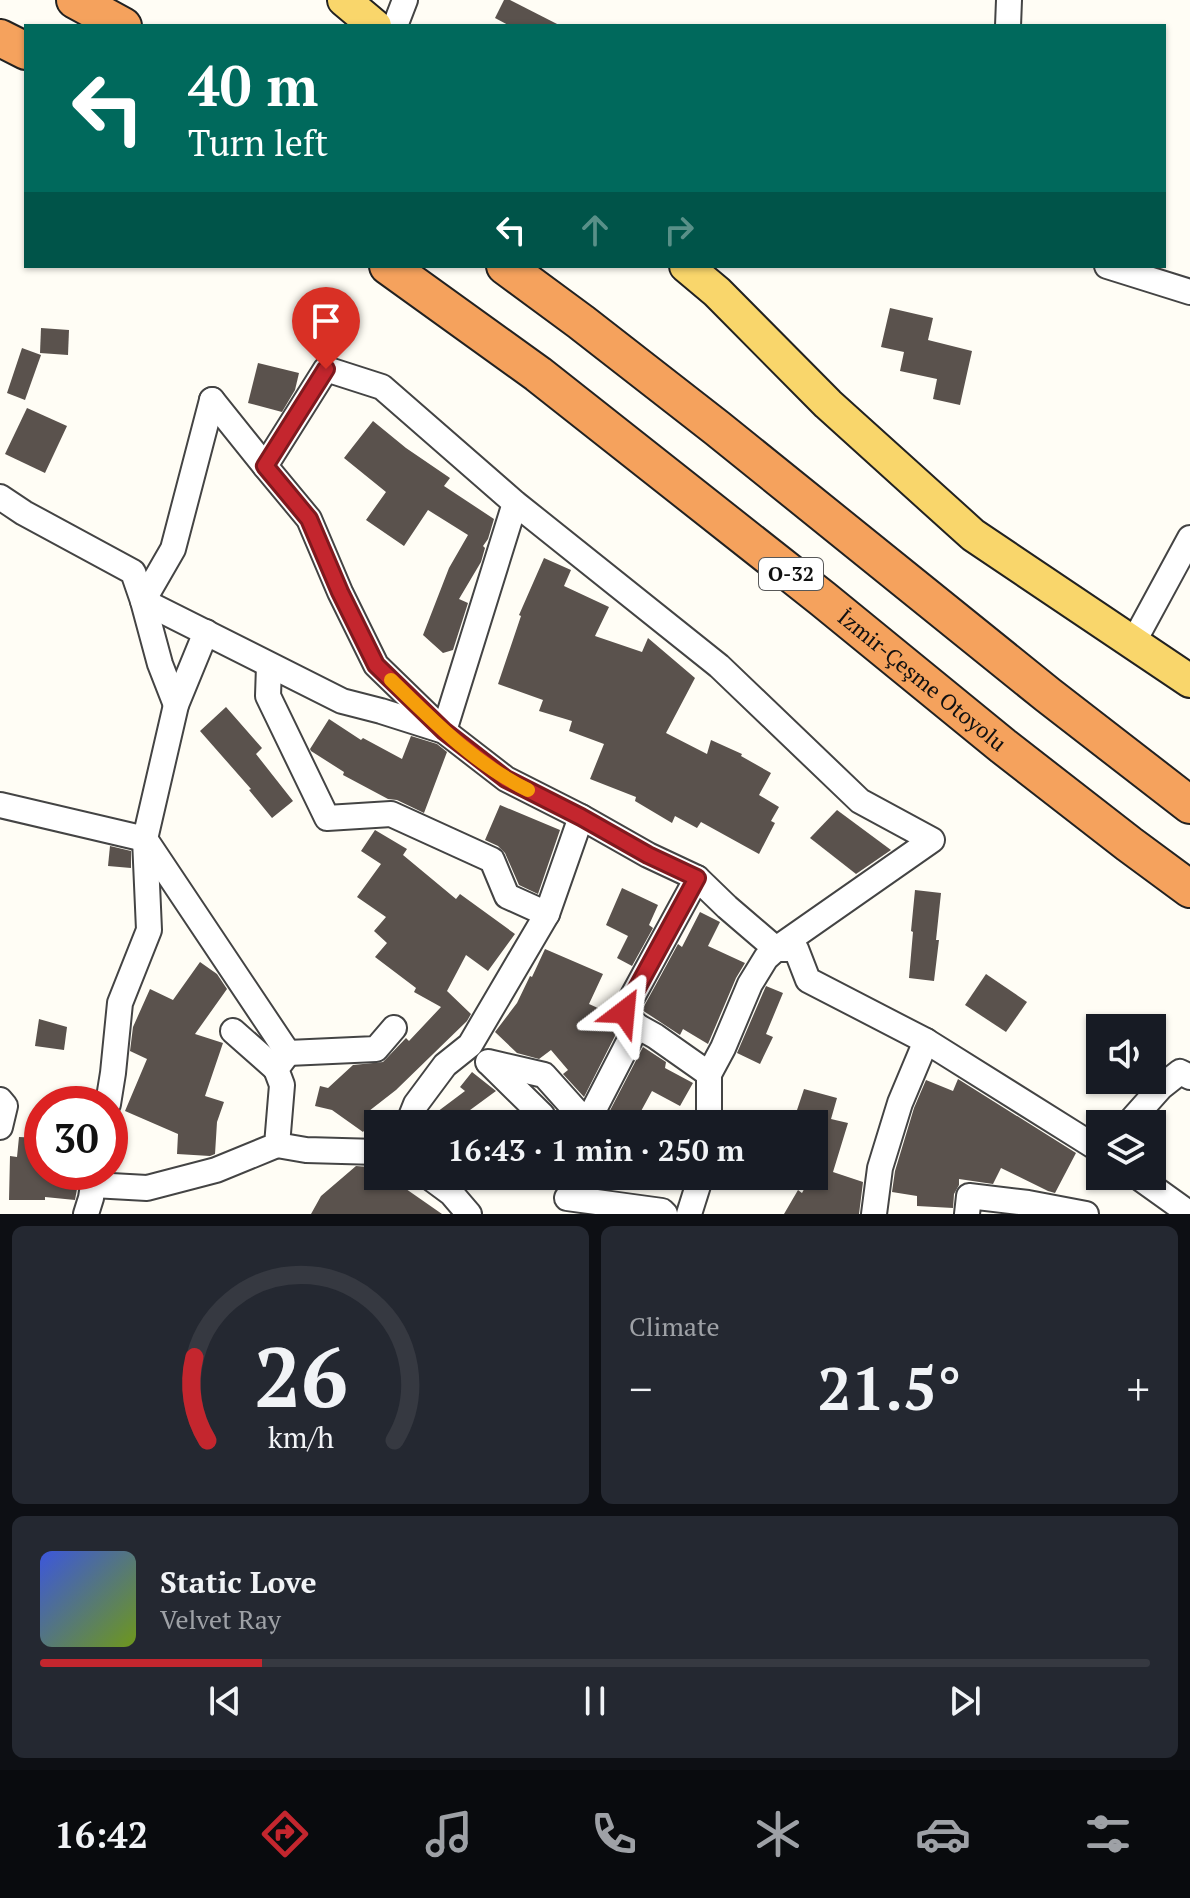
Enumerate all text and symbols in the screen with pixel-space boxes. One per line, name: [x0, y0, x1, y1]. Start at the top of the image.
text: 40 m: [188, 48, 318, 122]
icon: left: [56, 56, 160, 160]
text: Turn left: [188, 119, 328, 166]
icon: left: [489, 208, 533, 252]
icon: ahead: [573, 208, 617, 252]
icon: right: [657, 208, 701, 252]
pin: [292, 287, 360, 369]
icon: arrive: [304, 299, 348, 343]
road number: O-32: [759, 558, 823, 590]
street label: İzmir-Çeşme Otoyolu: [832, 602, 1013, 757]
position arrow: [582, 970, 666, 1054]
map controls: [1086, 1014, 1166, 1190]
button: sound: [1086, 1014, 1166, 1094]
speed limit sign: 30: [24, 1086, 128, 1190]
button: layers: [1086, 1110, 1166, 1190]
text: 16:43 · 1 min · 250 m: [448, 1130, 744, 1170]
text: Climate: [629, 1309, 720, 1343]
text: 26: [253, 1321, 348, 1431]
text: 21.5°: [817, 1348, 962, 1427]
text: −: [629, 1359, 652, 1418]
text: +: [1127, 1359, 1150, 1418]
text: km/h: [267, 1418, 334, 1456]
text: Static Love: [160, 1562, 317, 1602]
text: Velvet Ray: [160, 1602, 281, 1636]
icon: previous: [203, 1679, 247, 1723]
icon: pause: [573, 1679, 617, 1723]
icon: next: [943, 1679, 987, 1723]
icon: directions: [257, 1806, 313, 1862]
icon: music: [421, 1806, 477, 1862]
icon: phone: [586, 1806, 642, 1862]
icon: climate: [750, 1806, 806, 1862]
icon: car: [915, 1806, 971, 1862]
icon: filters: [1080, 1806, 1136, 1862]
text: 16:42: [54, 1811, 148, 1858]

